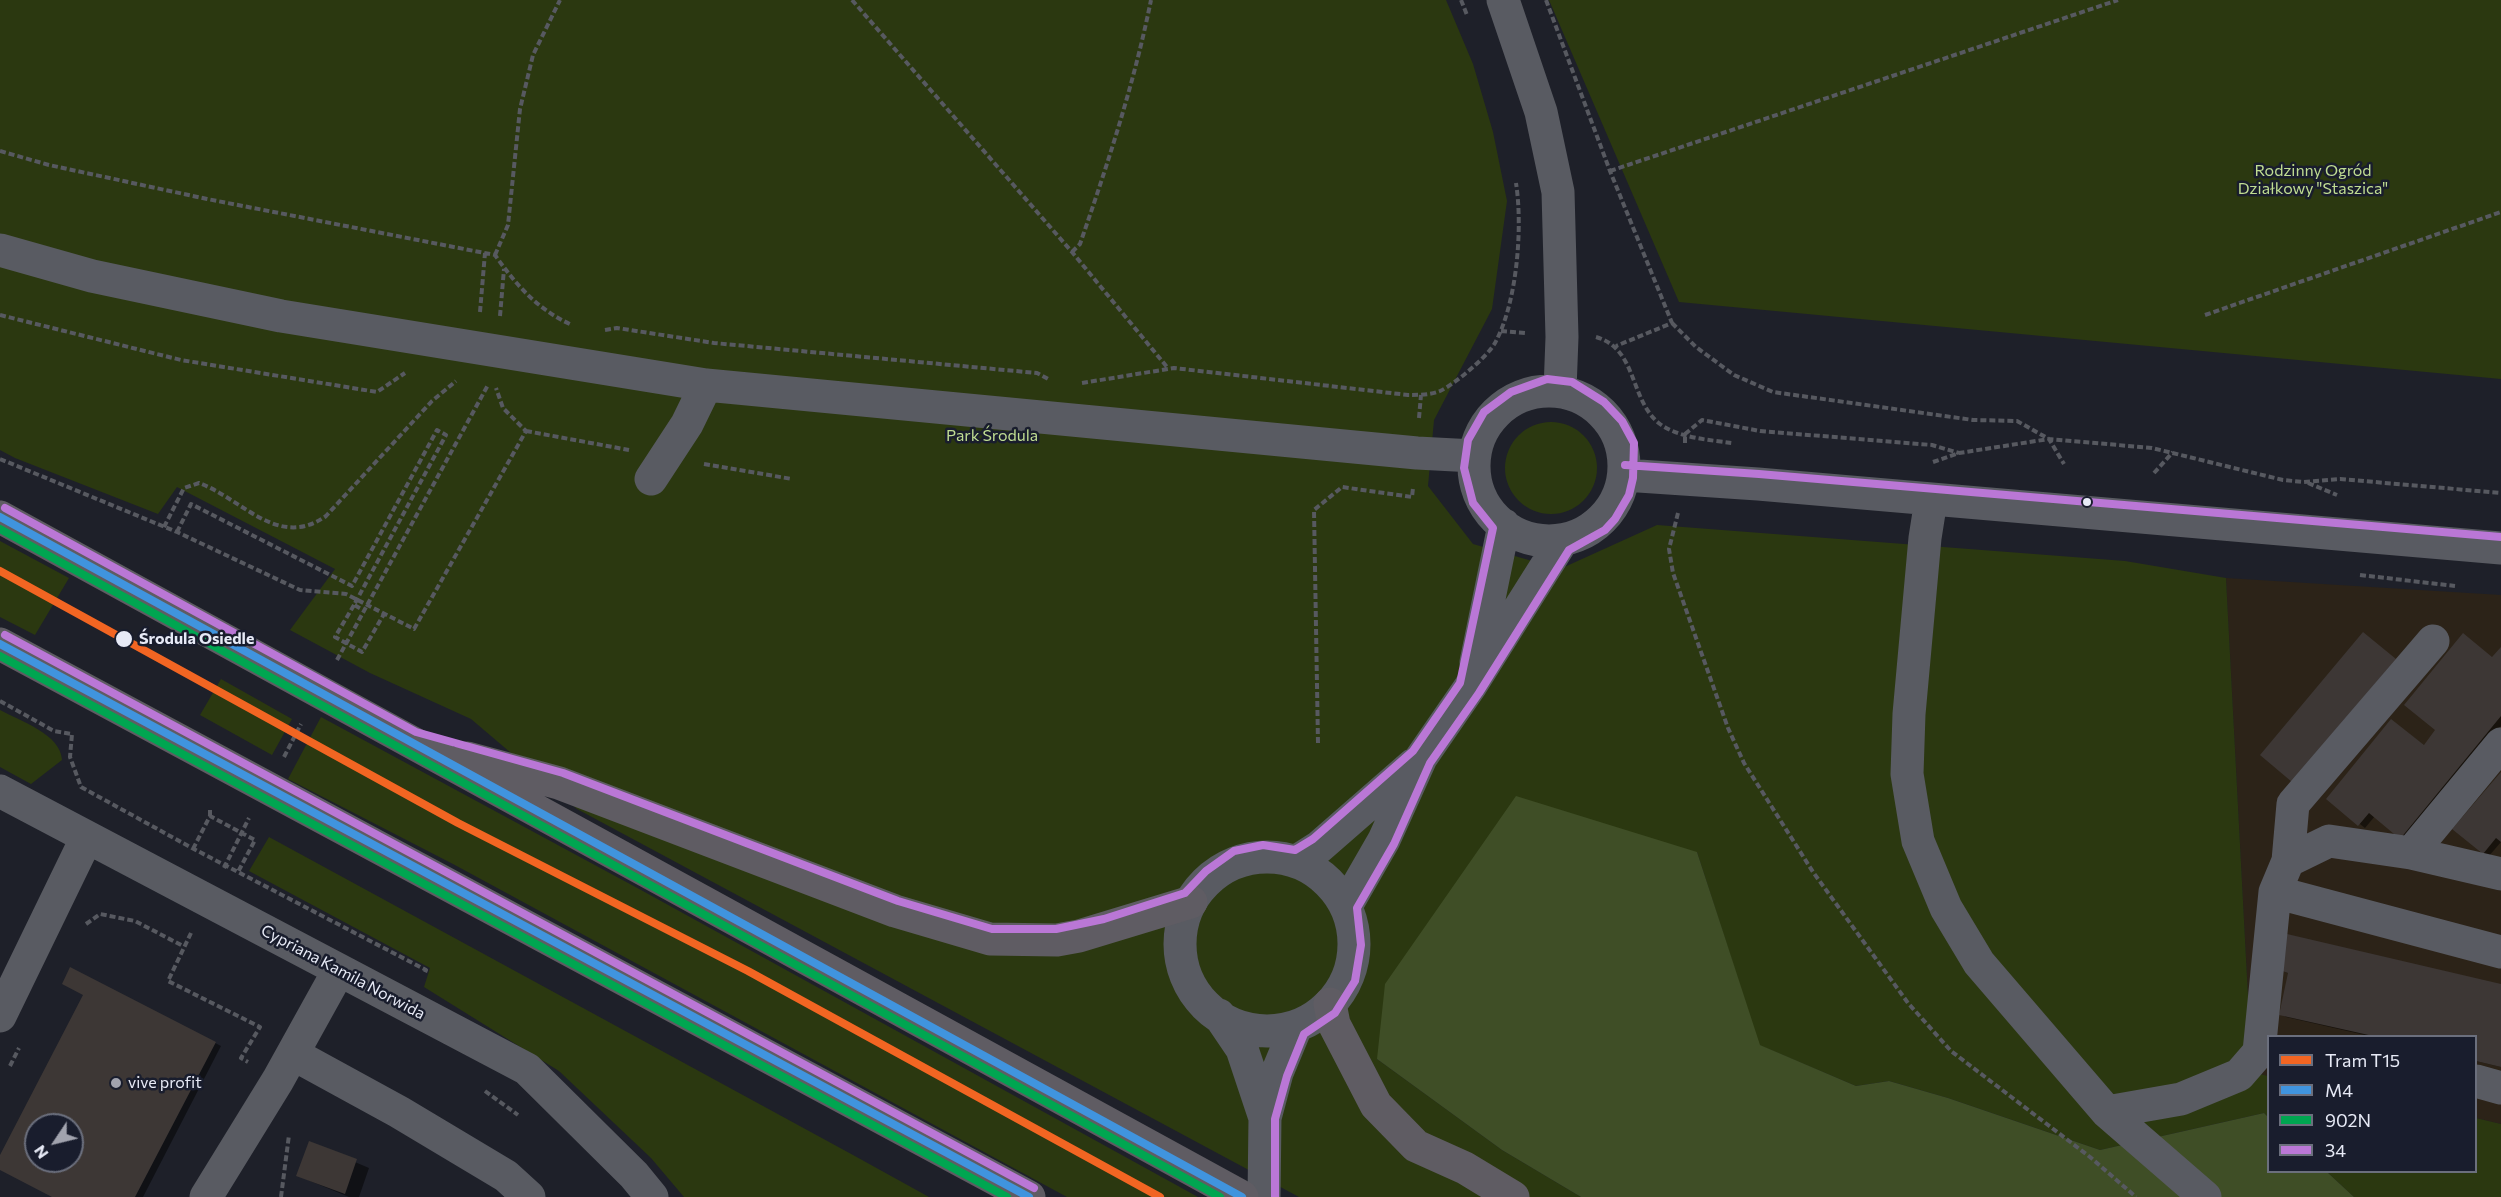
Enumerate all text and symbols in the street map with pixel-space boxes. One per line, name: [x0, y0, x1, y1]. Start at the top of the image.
park label: Rodzinny Ogród Działkowy "Staszica": [2238, 161, 2388, 199]
park label: Park Środula: [946, 426, 1038, 446]
unlabelled marker: [2081, 496, 2093, 508]
marker: Środula Osiedle: [114, 629, 134, 649]
place label: Środula Osiedle: [139, 629, 254, 649]
street label: Cypriana Kamila Norwida: [258, 921, 428, 1023]
legend: [2267, 1035, 2477, 1173]
text: Tram T15: [2325, 1049, 2400, 1071]
place label: vive profit: [128, 1073, 202, 1093]
marker: vive profit: [109, 1076, 123, 1090]
text: M4: [2325, 1079, 2353, 1101]
text: 902N: [2325, 1109, 2371, 1131]
north arrow: [24, 1113, 84, 1173]
text: 34: [2325, 1139, 2346, 1161]
text: N: [29, 1142, 52, 1163]

